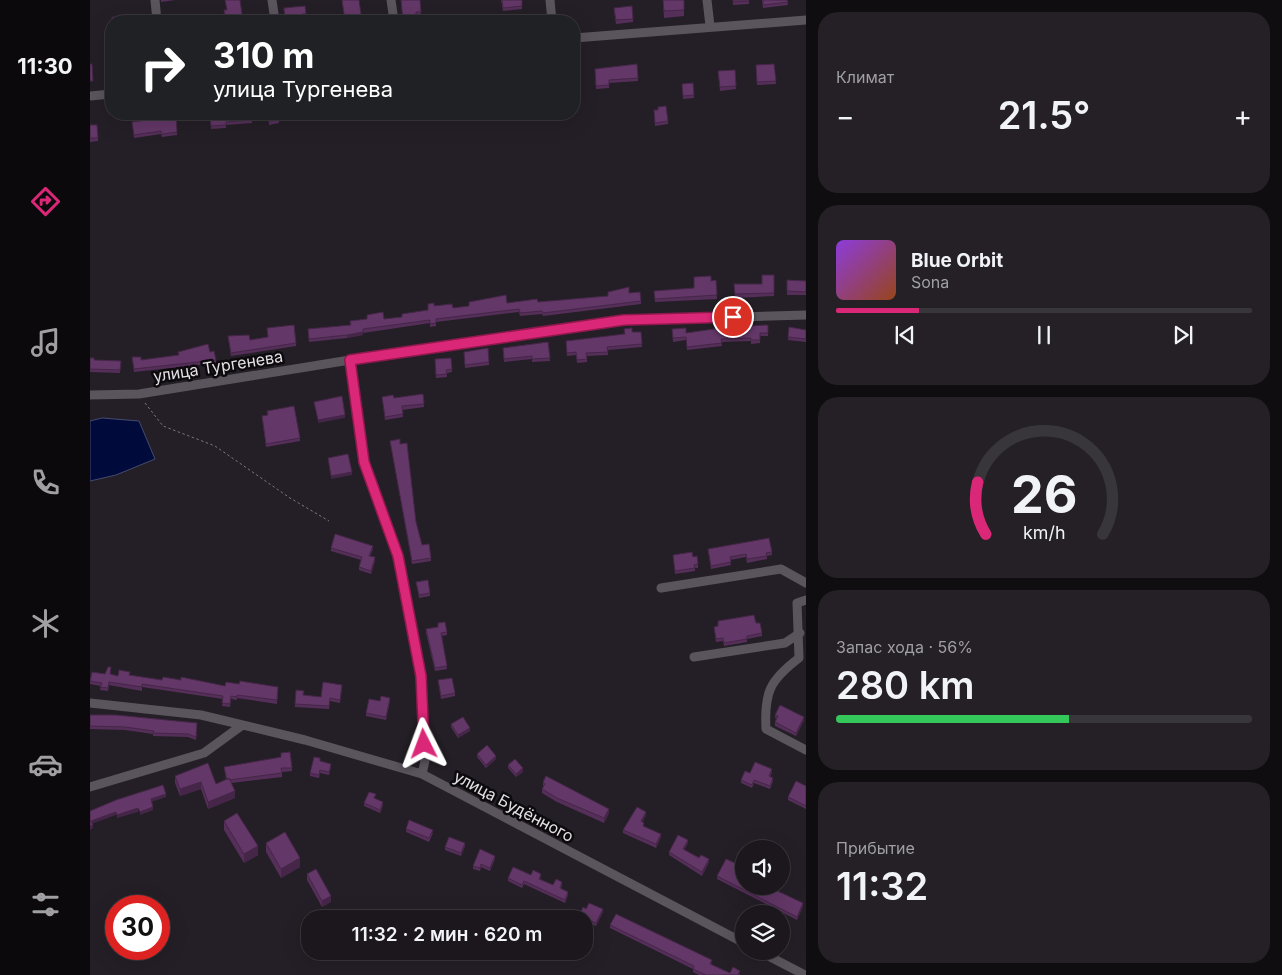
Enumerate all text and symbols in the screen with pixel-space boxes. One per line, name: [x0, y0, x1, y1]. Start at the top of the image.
text: 310 m: [213, 34, 315, 76]
icon: right: [130, 35, 195, 100]
text: 11:30: [17, 53, 73, 79]
text: Климат: [836, 67, 894, 87]
text: улица Тургенева: [213, 76, 393, 102]
text: 21.5°: [998, 92, 1090, 138]
text: −: [836, 99, 855, 133]
text: +: [1233, 99, 1252, 133]
icon: directions: [28, 184, 63, 219]
text: Blue Orbit: [911, 249, 1003, 272]
text: Sona: [911, 272, 949, 292]
pin: [712, 296, 754, 338]
icon: arrive: [719, 303, 747, 331]
icon: previous: [891, 321, 919, 349]
icon: pause: [1030, 321, 1058, 349]
icon: next: [1169, 321, 1197, 349]
icon: music: [28, 325, 63, 360]
street label: улица Тургенева: [152, 346, 284, 386]
text: 26: [1011, 463, 1077, 526]
icon: phone: [28, 465, 63, 500]
text: km/h: [1023, 522, 1065, 543]
icon: climate: [28, 606, 63, 641]
text: Запас хода · 56%: [836, 637, 973, 657]
text: 280 km: [836, 662, 975, 708]
position arrow: [397, 717, 449, 769]
icon: car: [28, 747, 63, 782]
street label: улица Будённого: [451, 766, 577, 846]
text: Прибытие: [836, 838, 915, 858]
map controls: [735, 840, 790, 960]
button: sound: [735, 840, 790, 895]
text: 11:32: [836, 863, 928, 909]
icon: filters: [28, 887, 63, 922]
speed limit sign: 30: [105, 895, 170, 960]
button: layers: [735, 905, 790, 960]
text: 11:32 · 2 мин · 620 m: [352, 923, 542, 946]

